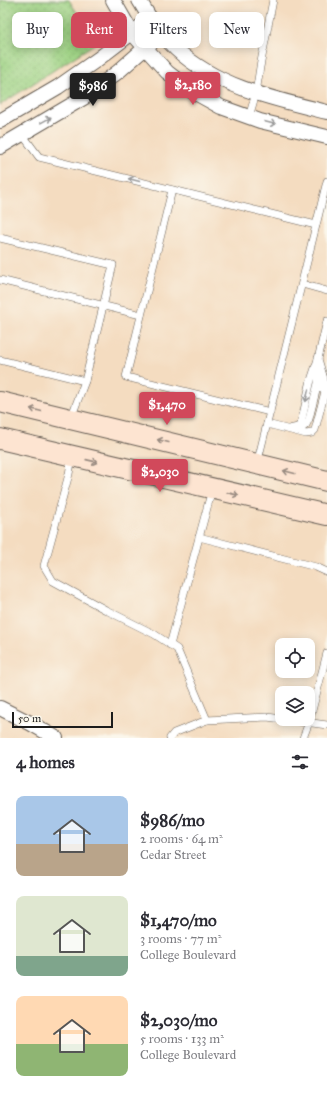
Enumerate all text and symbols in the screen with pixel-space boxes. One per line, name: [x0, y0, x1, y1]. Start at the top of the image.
chip: Buy: [12, 12, 63, 48]
chip: Rent: [71, 12, 127, 48]
chip: Filters: [135, 12, 201, 48]
chip: New: [209, 12, 264, 48]
pin: $2,180: [160, 72, 226, 106]
pin: $986: [69, 73, 117, 107]
text: $2,180: [174, 77, 212, 93]
text: $986: [79, 78, 107, 94]
one-way arrow: [40, 116, 52, 124]
one-way arrow: [264, 120, 277, 127]
one-way arrow: [128, 176, 141, 184]
one-way arrow: [303, 389, 311, 402]
pin: $1,470: [134, 392, 200, 426]
text: $1,470: [148, 397, 186, 413]
one-way arrow: [30, 406, 43, 414]
one-way arrow: [157, 437, 170, 444]
one-way arrow: [86, 458, 99, 465]
pin: $2,030: [127, 459, 193, 493]
text: $2,030: [141, 464, 179, 480]
one-way arrow: [283, 467, 296, 475]
one-way arrow: [226, 490, 239, 498]
map controls: [275, 638, 315, 726]
button: locate: [275, 638, 315, 678]
button: layers: [275, 686, 315, 726]
scale bar: [12, 710, 113, 729]
text: 50 m: [18, 712, 41, 725]
icon: filters: [289, 751, 311, 773]
text: 4 homes: [16, 752, 75, 773]
text: $986/mo: [140, 810, 205, 831]
icon: home: [48, 812, 96, 860]
text: 2 rooms · 64 m²: [140, 831, 223, 847]
text: Cedar Street: [140, 847, 206, 863]
text: $1,470/mo: [140, 910, 217, 931]
icon: home: [48, 912, 96, 960]
text: 3 rooms · 77 m²: [140, 931, 222, 947]
text: College Boulevard: [140, 947, 236, 963]
text: $2,030/mo: [140, 1010, 217, 1031]
icon: home: [48, 1012, 96, 1060]
text: 5 rooms · 133 m²: [140, 1031, 224, 1047]
text: College Boulevard: [140, 1047, 236, 1063]

